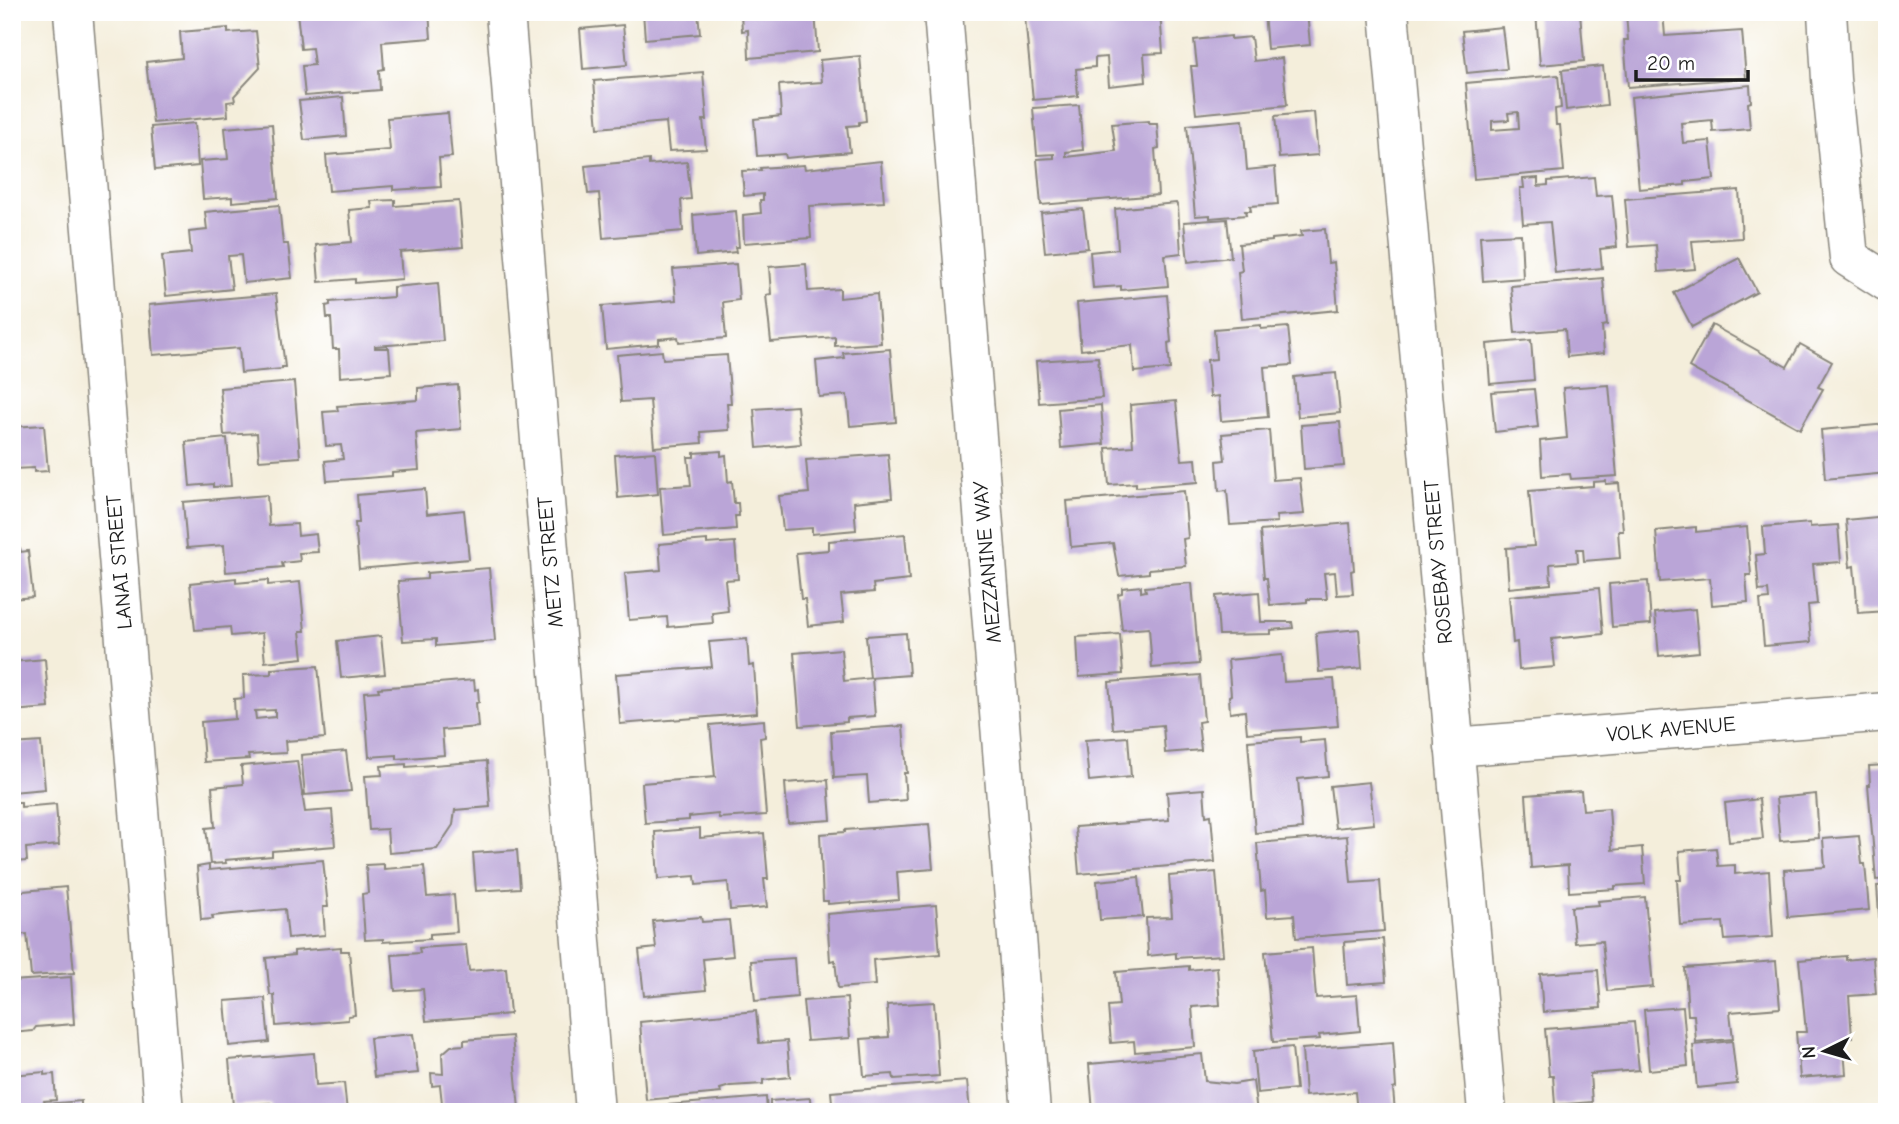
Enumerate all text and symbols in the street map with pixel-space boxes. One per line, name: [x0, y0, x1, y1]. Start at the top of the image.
scale bar: [1636, 38, 1748, 82]
text: 20 m: [1647, 51, 1695, 75]
street label: MEZZANINE WAY: [968, 479, 1006, 644]
street label: ROSEBAY STREET: [1419, 479, 1457, 645]
street label: LANAI STREET: [101, 494, 137, 630]
street label: METZ STREET: [532, 495, 568, 629]
street label: VOLK AVENUE: [1605, 711, 1737, 747]
north arrow: [1790, 1016, 1860, 1086]
text: N: [1798, 1045, 1821, 1060]

